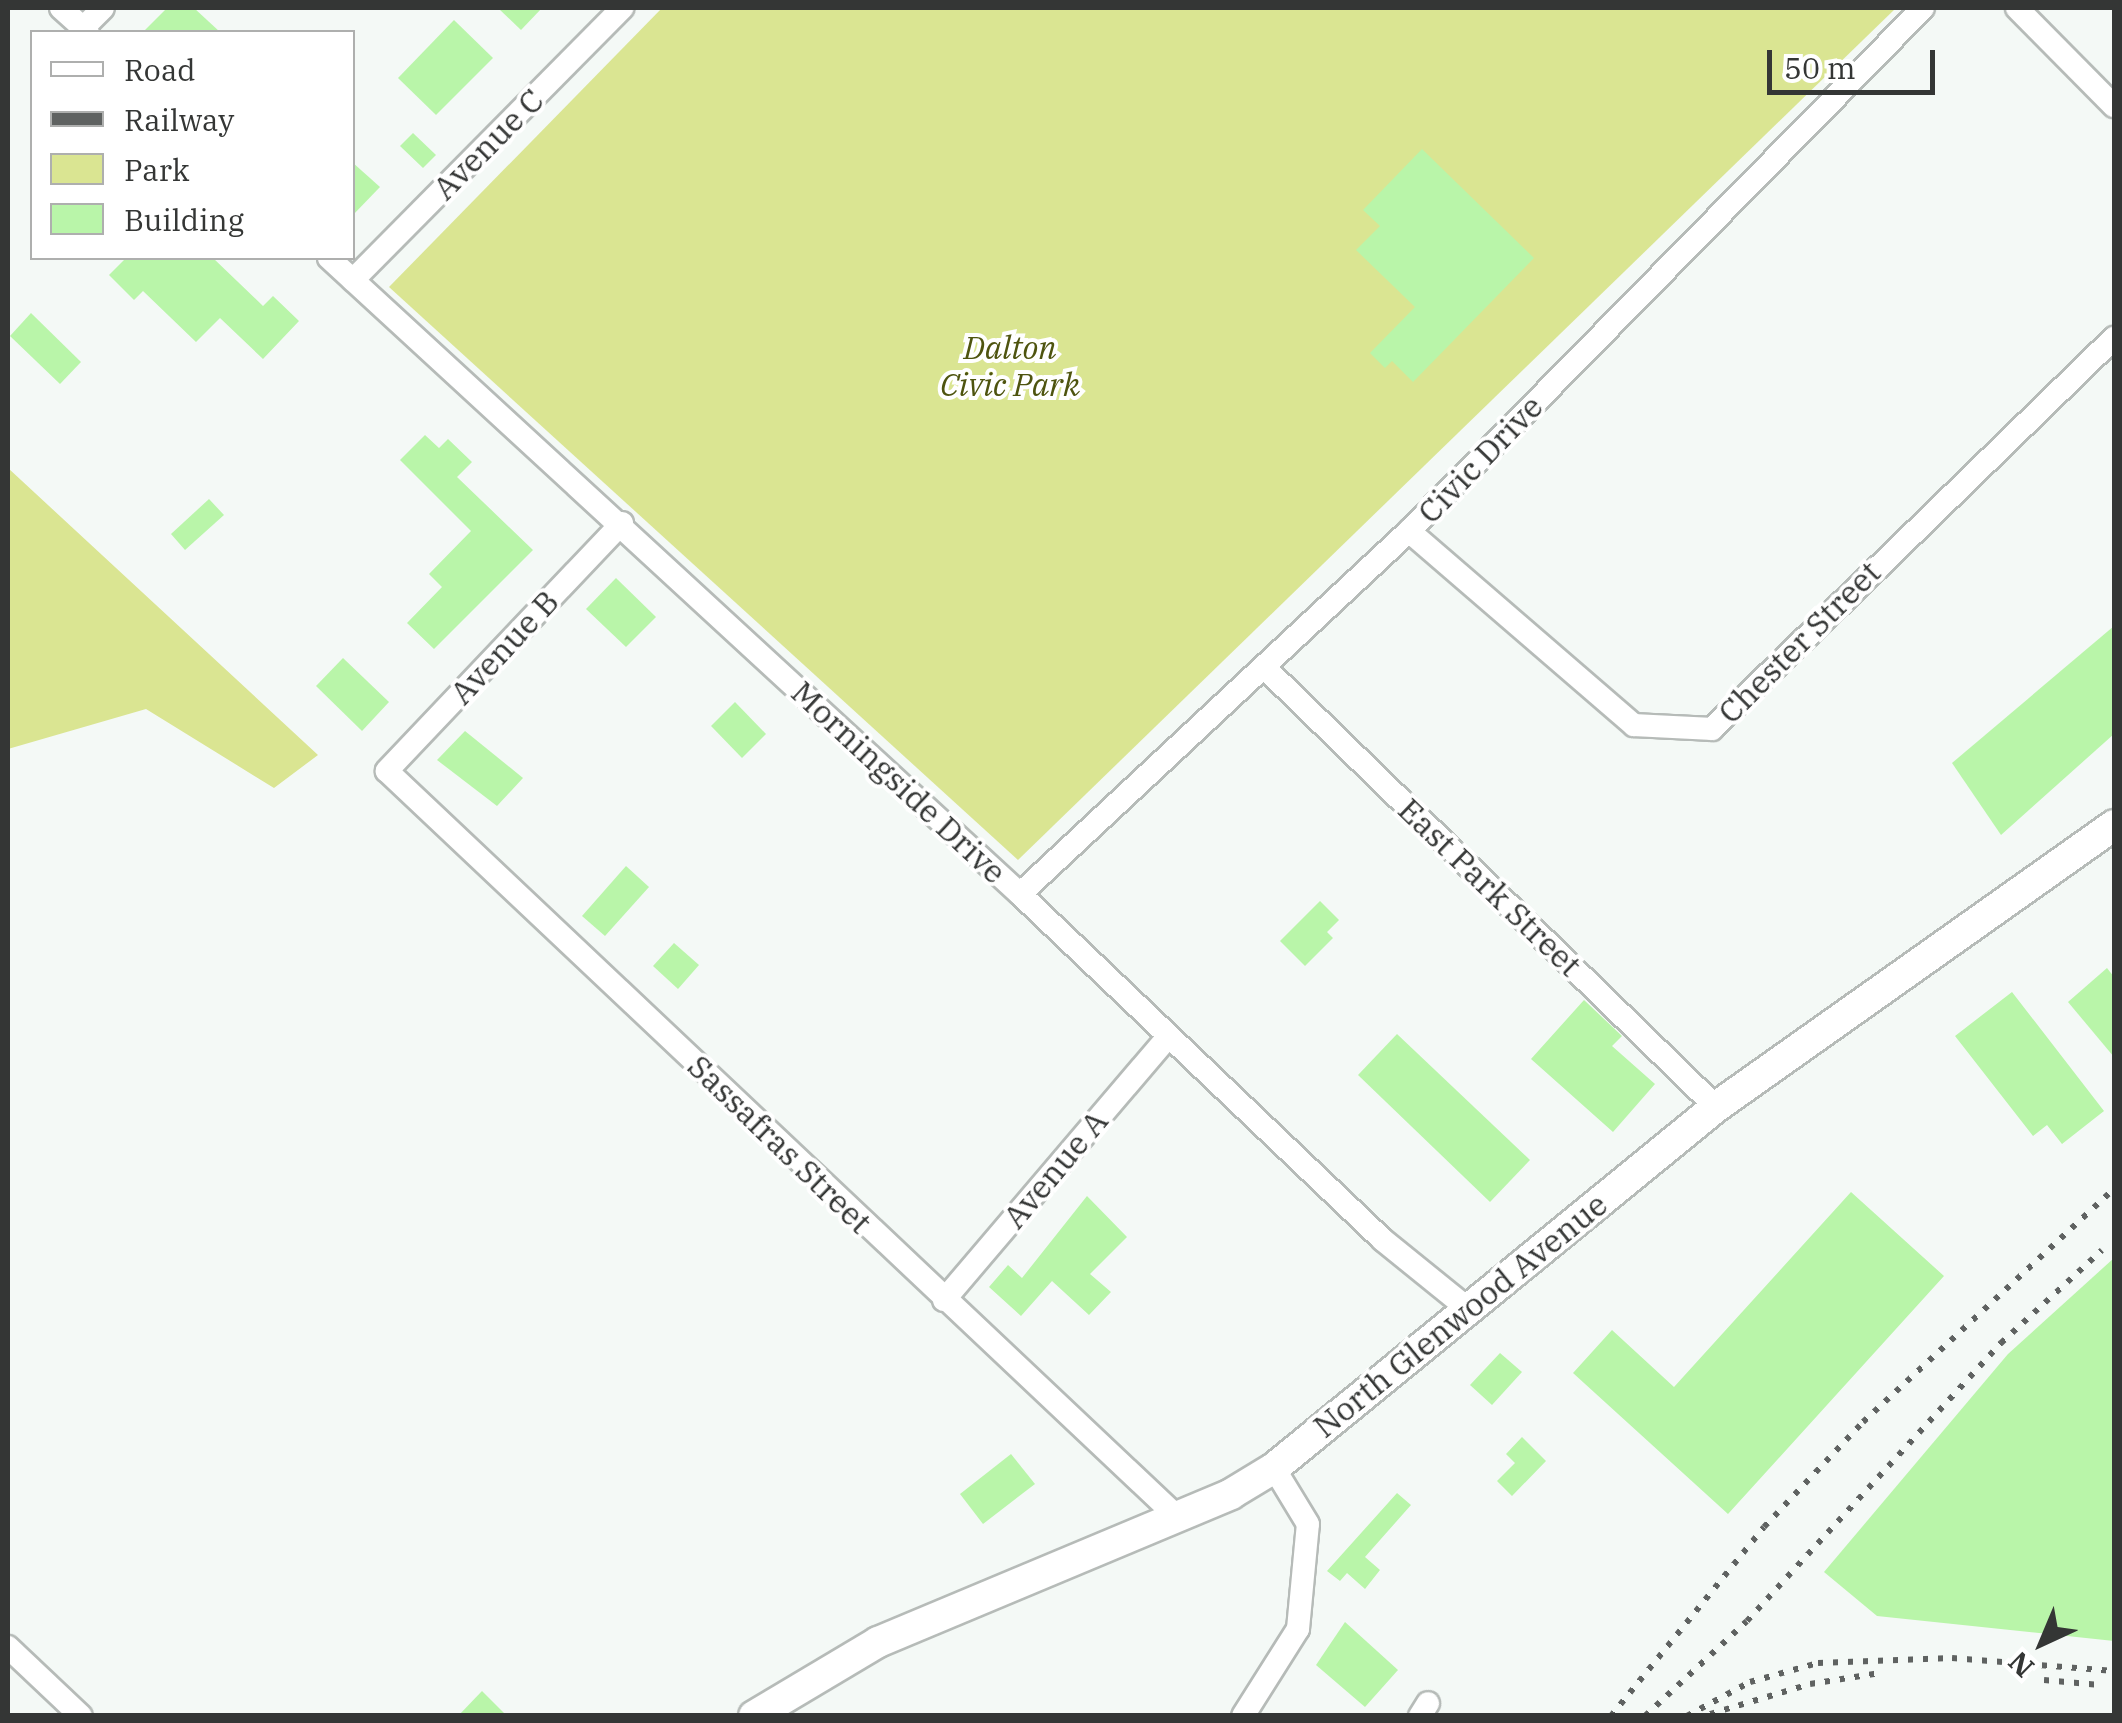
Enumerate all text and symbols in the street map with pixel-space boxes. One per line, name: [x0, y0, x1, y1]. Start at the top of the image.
legend: [30, 30, 355, 260]
scale bar: [1772, 30, 1940, 92]
text: 50 m: [1784, 48, 1856, 87]
text: Road: [124, 50, 196, 89]
street label: Avenue C: [425, 81, 551, 207]
text: Railway: [124, 100, 234, 139]
text: Park: [124, 150, 190, 189]
text: Building: [124, 200, 244, 239]
park label: Dalton Civic Park: [940, 329, 1080, 404]
street label: Civic Drive: [1410, 387, 1550, 531]
street label: Chester Street: [1710, 553, 1888, 731]
street label: Avenue B: [442, 582, 566, 712]
street label: Morningside Drive: [784, 673, 1014, 891]
street label: East Park Street: [1391, 790, 1589, 984]
street label: Sassafras Street: [680, 1047, 880, 1241]
street label: Avenue A: [995, 1102, 1115, 1236]
street label: North Glenwood Avenue: [1305, 1185, 1615, 1445]
north arrow: [1992, 1593, 2092, 1693]
text: N: [2000, 1644, 2042, 1686]

